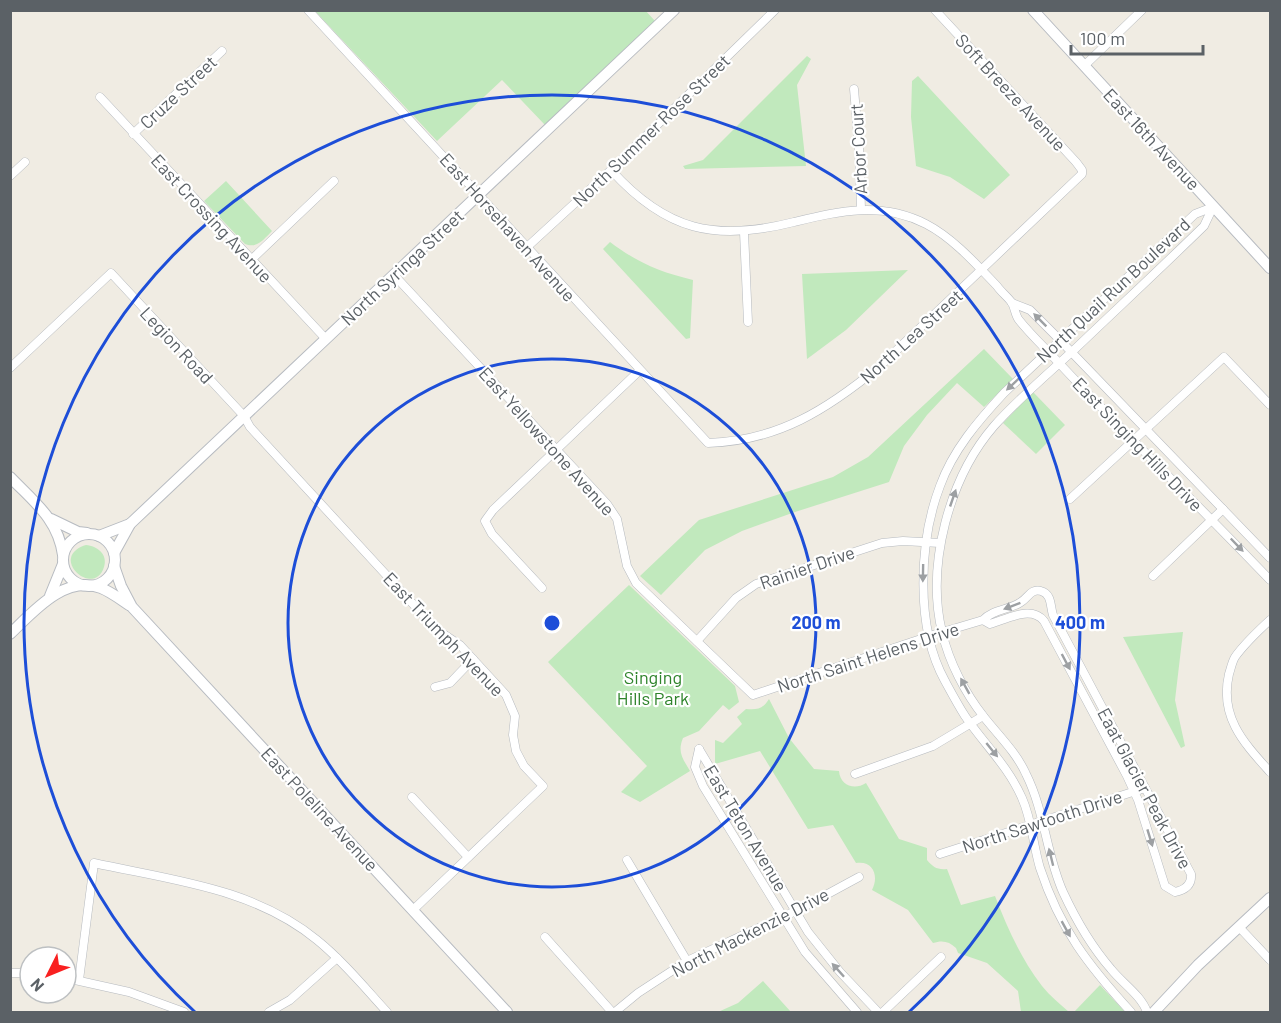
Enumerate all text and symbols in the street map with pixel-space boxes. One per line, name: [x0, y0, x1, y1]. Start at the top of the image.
scale bar: [1071, 18, 1203, 56]
text: 100 m: [1080, 27, 1125, 49]
street label: Soft Breeze Avenue: [951, 29, 1071, 155]
street label: North Summer Rose Street: [568, 49, 734, 211]
street label: Cruze Street: [135, 51, 221, 133]
street label: East 16th Avenue: [1099, 83, 1205, 195]
street label: Arbor Court: [845, 103, 871, 195]
street label: East Horsehaven Avenue: [435, 148, 581, 306]
street label: East Crossing Avenue: [147, 149, 277, 287]
street label: North Syringa Street: [336, 204, 468, 330]
street label: North Quail Run Boulevard: [1032, 213, 1194, 367]
street label: North Lea Street: [855, 284, 967, 388]
street label: Legion Road: [136, 302, 218, 388]
one-way arrow: [1033, 313, 1048, 327]
street label: East Yellowstone Avenue: [474, 362, 620, 520]
street label: East Singing Hills Drive: [1068, 372, 1208, 516]
one-way arrow: [1006, 377, 1021, 391]
one-way arrow: [948, 489, 958, 507]
one-way arrow: [1230, 537, 1243, 552]
street label: Rainier Drive: [757, 540, 857, 594]
one-way arrow: [919, 564, 928, 583]
street label: East Triumph Avenue: [379, 567, 509, 701]
one-way arrow: [1003, 601, 1021, 611]
text: 200 m: [791, 611, 841, 633]
text: 400 m: [1055, 611, 1105, 633]
centre of rings: [542, 613, 562, 633]
street label: North Saint Helens Drive: [774, 617, 962, 697]
one-way arrow: [1061, 654, 1071, 671]
park label: Singing Hills Park: [617, 666, 689, 709]
one-way arrow: [960, 678, 970, 695]
street label: Eaat Glacier Peak Drive: [1093, 704, 1197, 872]
street label: East Poleline Avenue: [257, 742, 383, 876]
one-way arrow: [986, 742, 999, 758]
street label: East Teton Avenue: [700, 761, 792, 895]
street label: North Sawtooth Drive: [959, 785, 1125, 857]
one-way arrow: [1145, 829, 1155, 847]
one-way arrow: [1046, 848, 1056, 867]
street label: North Mackenzie Drive: [668, 883, 832, 981]
one-way arrow: [1061, 920, 1071, 937]
north arrow: [18, 945, 78, 1005]
one-way arrow: [832, 963, 845, 978]
text: N: [26, 975, 47, 996]

